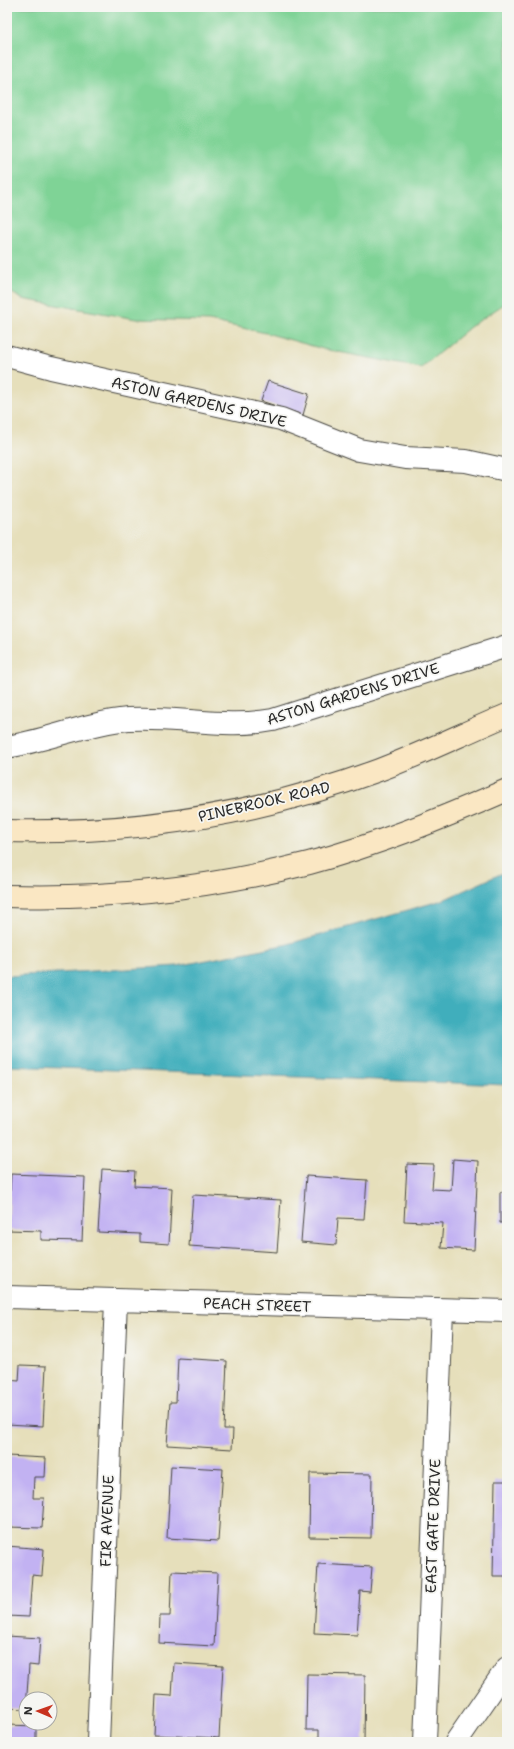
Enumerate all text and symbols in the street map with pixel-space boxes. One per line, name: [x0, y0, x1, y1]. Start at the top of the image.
street label: ASTON GARDENS DRIVE: [109, 372, 289, 432]
street label: ASTON GARDENS DRIVE: [264, 658, 442, 730]
street label: PINEBROOK ROAD: [196, 777, 332, 827]
street label: PEACH STREET: [202, 1293, 312, 1317]
street label: EAST GATE DRIVE: [421, 1458, 445, 1594]
street label: FIR AVENUE: [95, 1475, 119, 1567]
north arrow: [18, 1691, 58, 1731]
text: N: [21, 1706, 36, 1715]

